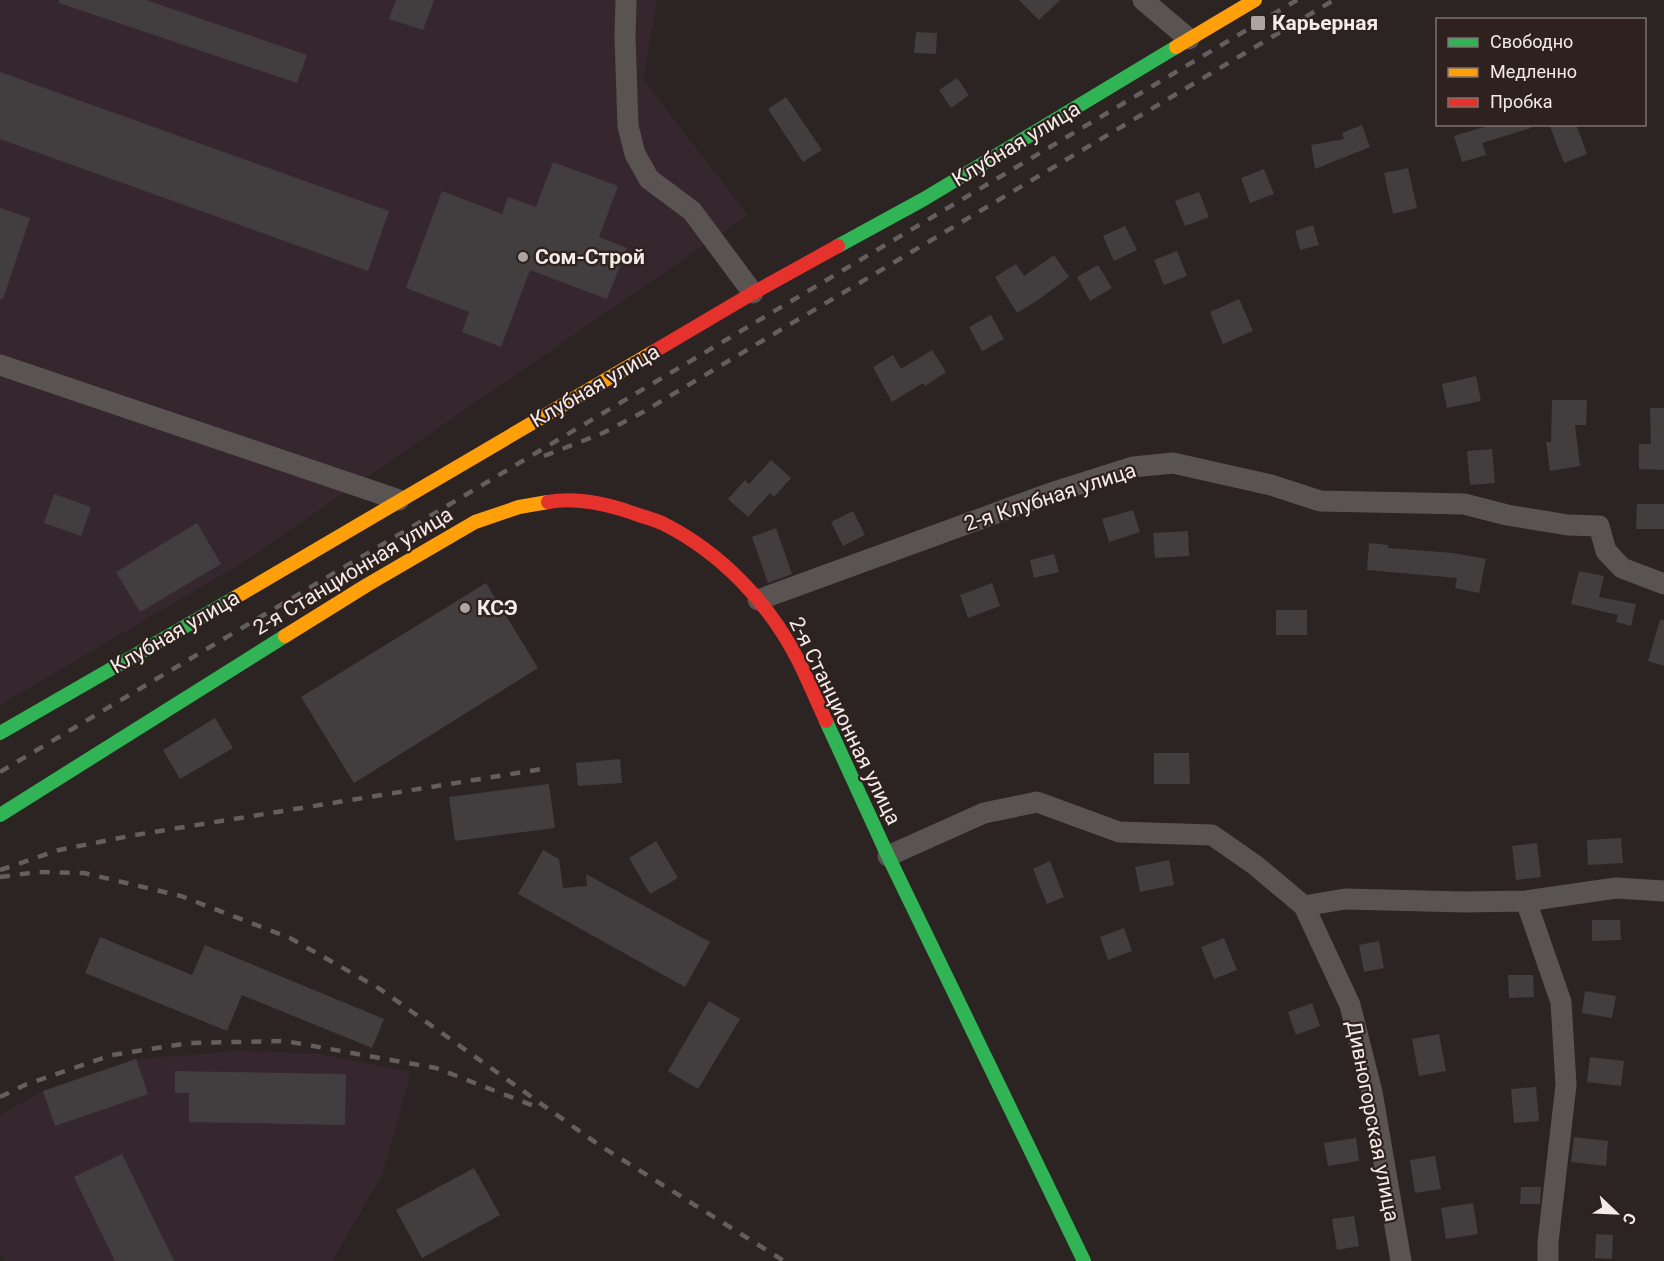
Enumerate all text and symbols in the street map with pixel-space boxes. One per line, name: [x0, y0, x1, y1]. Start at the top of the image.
place label: Карьерная: [1272, 11, 1378, 35]
marker: Карьерная: [1249, 14, 1267, 32]
legend: [1436, 18, 1646, 126]
text: Свободно: [1490, 31, 1573, 52]
text: Медленно: [1490, 61, 1577, 82]
text: Пробка: [1490, 91, 1553, 112]
street label: Клубная улица: [948, 96, 1084, 192]
place label: Сом-Строй: [535, 245, 645, 269]
marker: Сом-Строй: [516, 250, 530, 264]
street label: Клубная улица: [526, 339, 664, 433]
street label: 2-я Клубная улица: [961, 458, 1139, 536]
street label: 2-я Станционная улица: [249, 502, 457, 640]
street label: Клубная улица: [106, 585, 244, 679]
place label: КСЭ: [477, 596, 518, 620]
marker: КСЭ: [458, 601, 472, 615]
street label: 2-я Станционная улица: [784, 613, 906, 829]
street label: Дивногорская улица: [1342, 1018, 1404, 1224]
north arrow: [1586, 1183, 1646, 1243]
text: С: [1619, 1210, 1640, 1227]

